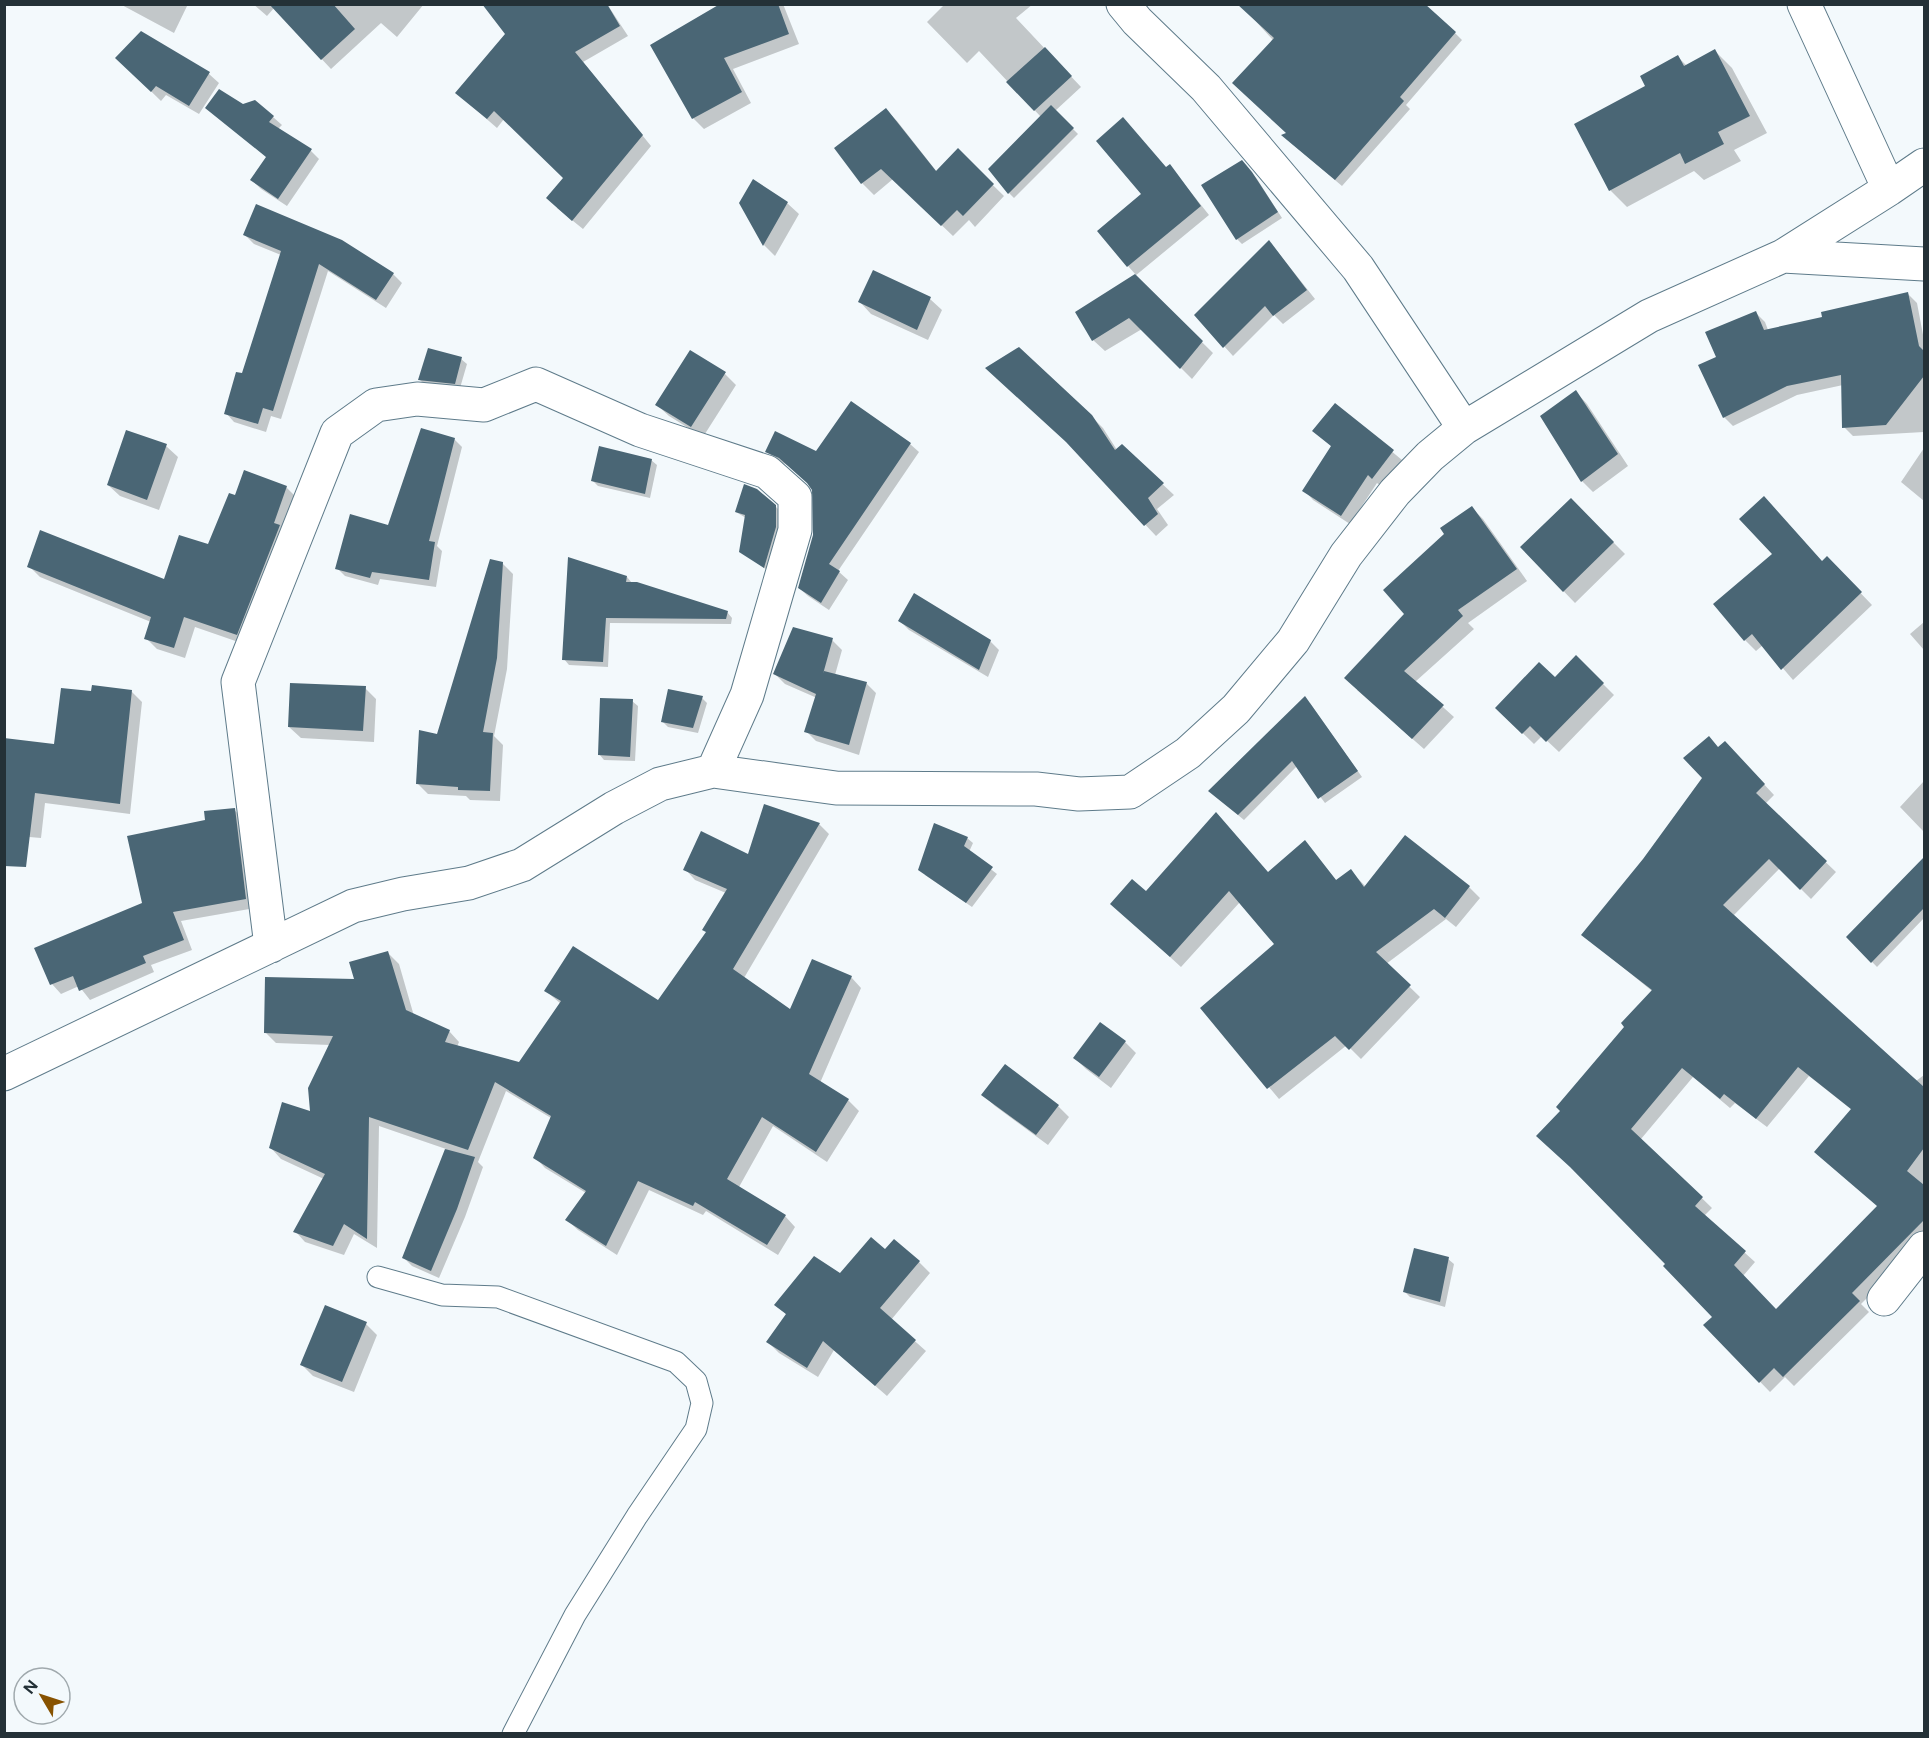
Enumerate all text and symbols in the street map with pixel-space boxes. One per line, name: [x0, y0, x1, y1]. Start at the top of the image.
north arrow: [12, 1666, 72, 1726]
text: N: [19, 1676, 42, 1698]

